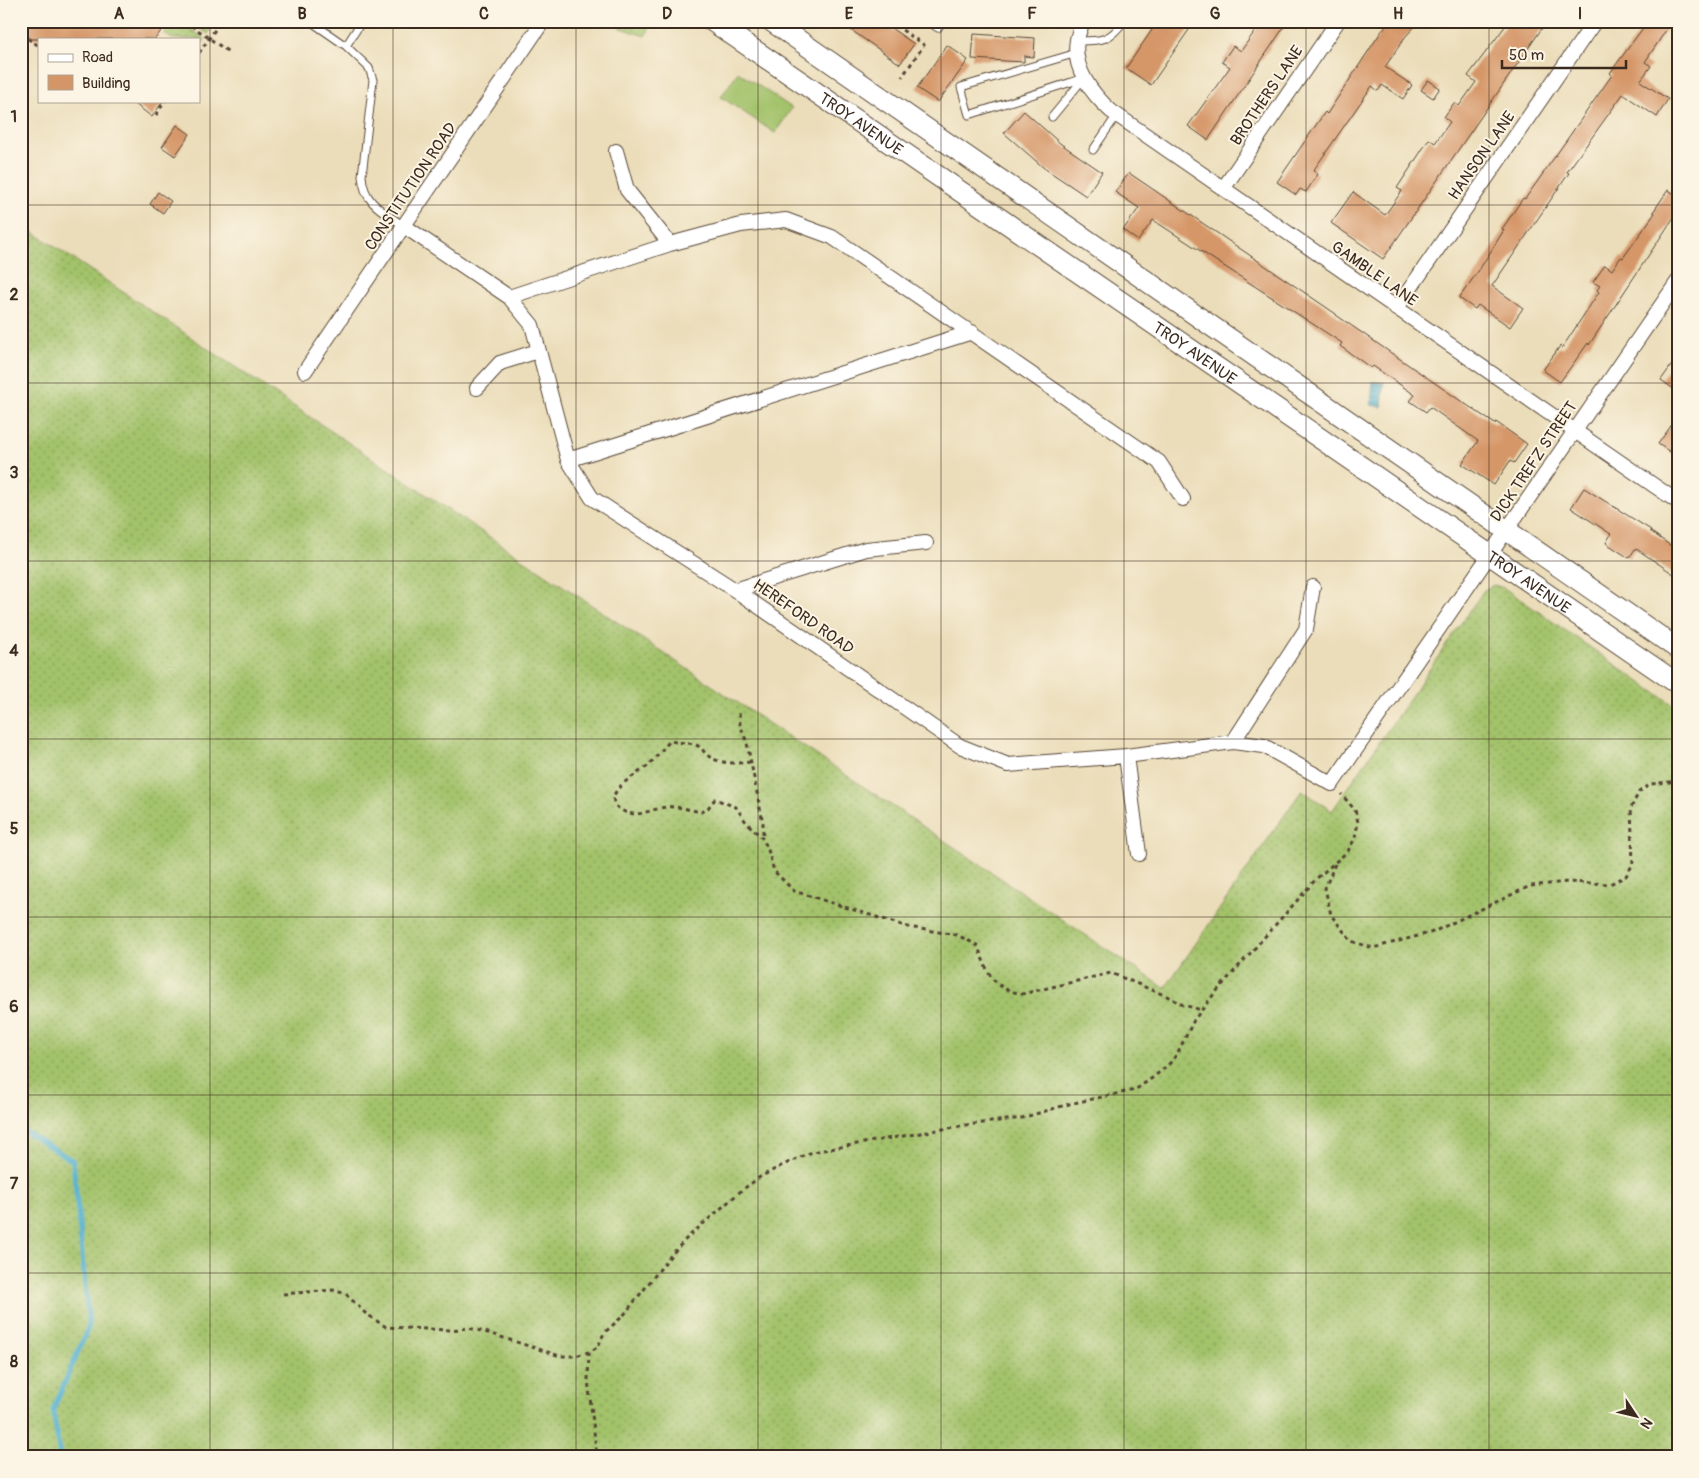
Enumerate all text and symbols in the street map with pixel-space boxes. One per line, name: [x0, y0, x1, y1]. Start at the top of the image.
text: A: [114, 4, 125, 24]
text: B: [297, 4, 307, 24]
text: C: [479, 4, 489, 24]
text: D: [662, 4, 672, 24]
text: E: [845, 4, 854, 24]
text: F: [1027, 4, 1037, 24]
text: G: [1210, 4, 1221, 24]
text: H: [1393, 4, 1403, 24]
text: I: [1578, 4, 1582, 24]
legend: [38, 38, 200, 102]
scale bar: [1502, 38, 1625, 70]
street label: BROTHERS LANE: [1226, 42, 1308, 149]
text: 50 m: [1509, 46, 1544, 65]
text: Road: [82, 48, 113, 67]
text: Building: [82, 74, 130, 93]
street label: TROY AVENUE: [815, 88, 906, 160]
text: 1: [11, 107, 17, 127]
street label: HANSON LANE: [1444, 107, 1520, 204]
street label: CONSTITUTION ROAD: [361, 119, 461, 254]
street label: GAMBLE LANE: [1327, 237, 1422, 311]
text: 2: [10, 285, 19, 305]
street label: TROY AVENUE: [1149, 318, 1240, 389]
street label: DICK TREFZ STREET: [1486, 397, 1582, 526]
text: 3: [10, 463, 19, 483]
street label: TROY AVENUE: [1483, 547, 1574, 618]
street label: HEREFORD ROAD: [749, 575, 858, 659]
text: 4: [9, 641, 19, 661]
text: 5: [10, 819, 19, 839]
text: 6: [9, 997, 19, 1017]
text: 7: [10, 1174, 19, 1194]
text: 8: [10, 1352, 18, 1372]
north arrow: [1612, 1390, 1662, 1440]
text: N: [1637, 1414, 1656, 1432]

